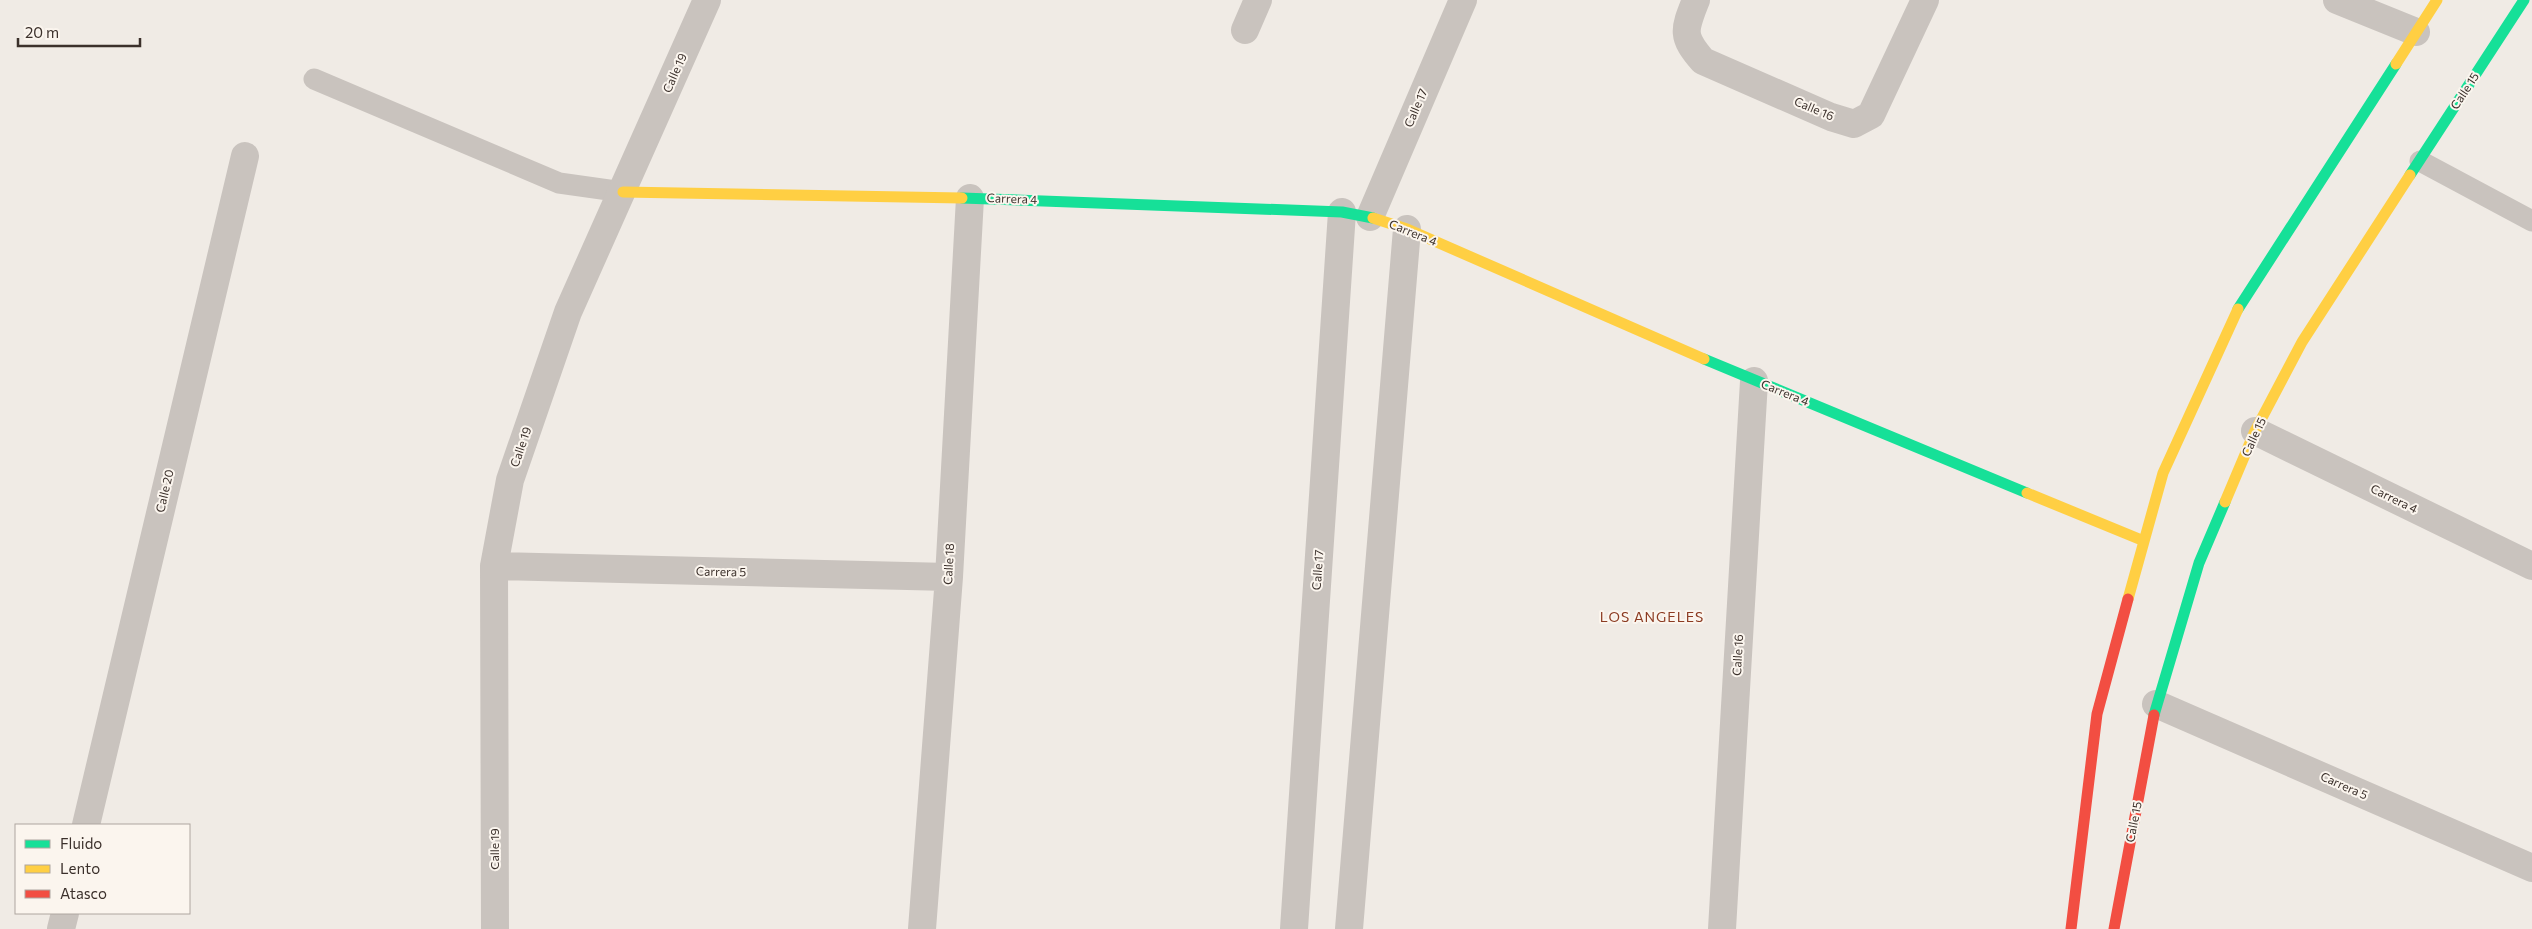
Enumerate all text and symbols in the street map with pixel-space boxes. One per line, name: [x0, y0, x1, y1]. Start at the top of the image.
scale bar: [18, 15, 140, 47]
text: 20 m: [25, 23, 59, 41]
street label: Calle 19: [659, 51, 689, 94]
street label: Calle 15: [2447, 69, 2481, 112]
street label: Calle 17: [1401, 86, 1429, 129]
street label: Calle 16: [1792, 94, 1836, 123]
street label: Carrera 4: [986, 190, 1038, 206]
street label: Carrera 4: [1387, 216, 1439, 248]
street label: Carrera 4: [1759, 376, 1811, 408]
street label: Calle 15: [2238, 415, 2268, 458]
street label: Calle 19: [507, 425, 533, 469]
street label: Calle 20: [152, 468, 176, 514]
street label: Carrera 4: [2369, 481, 2420, 515]
street label: Calle 18: [940, 543, 956, 585]
street label: Calle 17: [1309, 549, 1325, 591]
street label: Carrera 5: [696, 564, 746, 578]
district label: LOS ANGELES: [1600, 608, 1704, 625]
street label: Calle 16: [1729, 634, 1745, 676]
street label: Carrera 5: [2319, 768, 2370, 802]
street label: Calle 15: [2122, 800, 2144, 843]
legend: [15, 824, 190, 914]
street label: Calle 19: [487, 828, 501, 870]
text: Fluido: [60, 834, 102, 852]
text: Lento: [60, 859, 100, 877]
text: Atasco: [60, 884, 107, 902]

